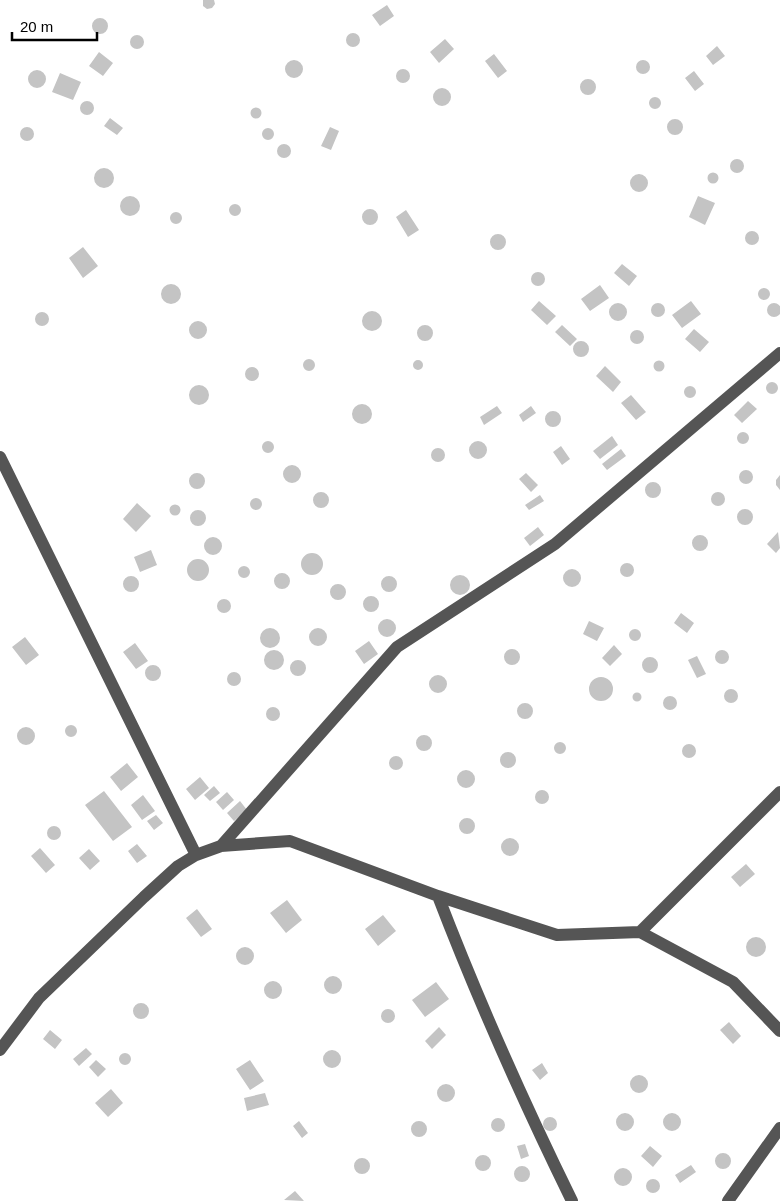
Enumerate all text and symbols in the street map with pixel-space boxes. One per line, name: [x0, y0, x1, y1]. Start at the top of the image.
scale bar: [12, 10, 98, 42]
text: 20 m: [20, 18, 53, 35]

